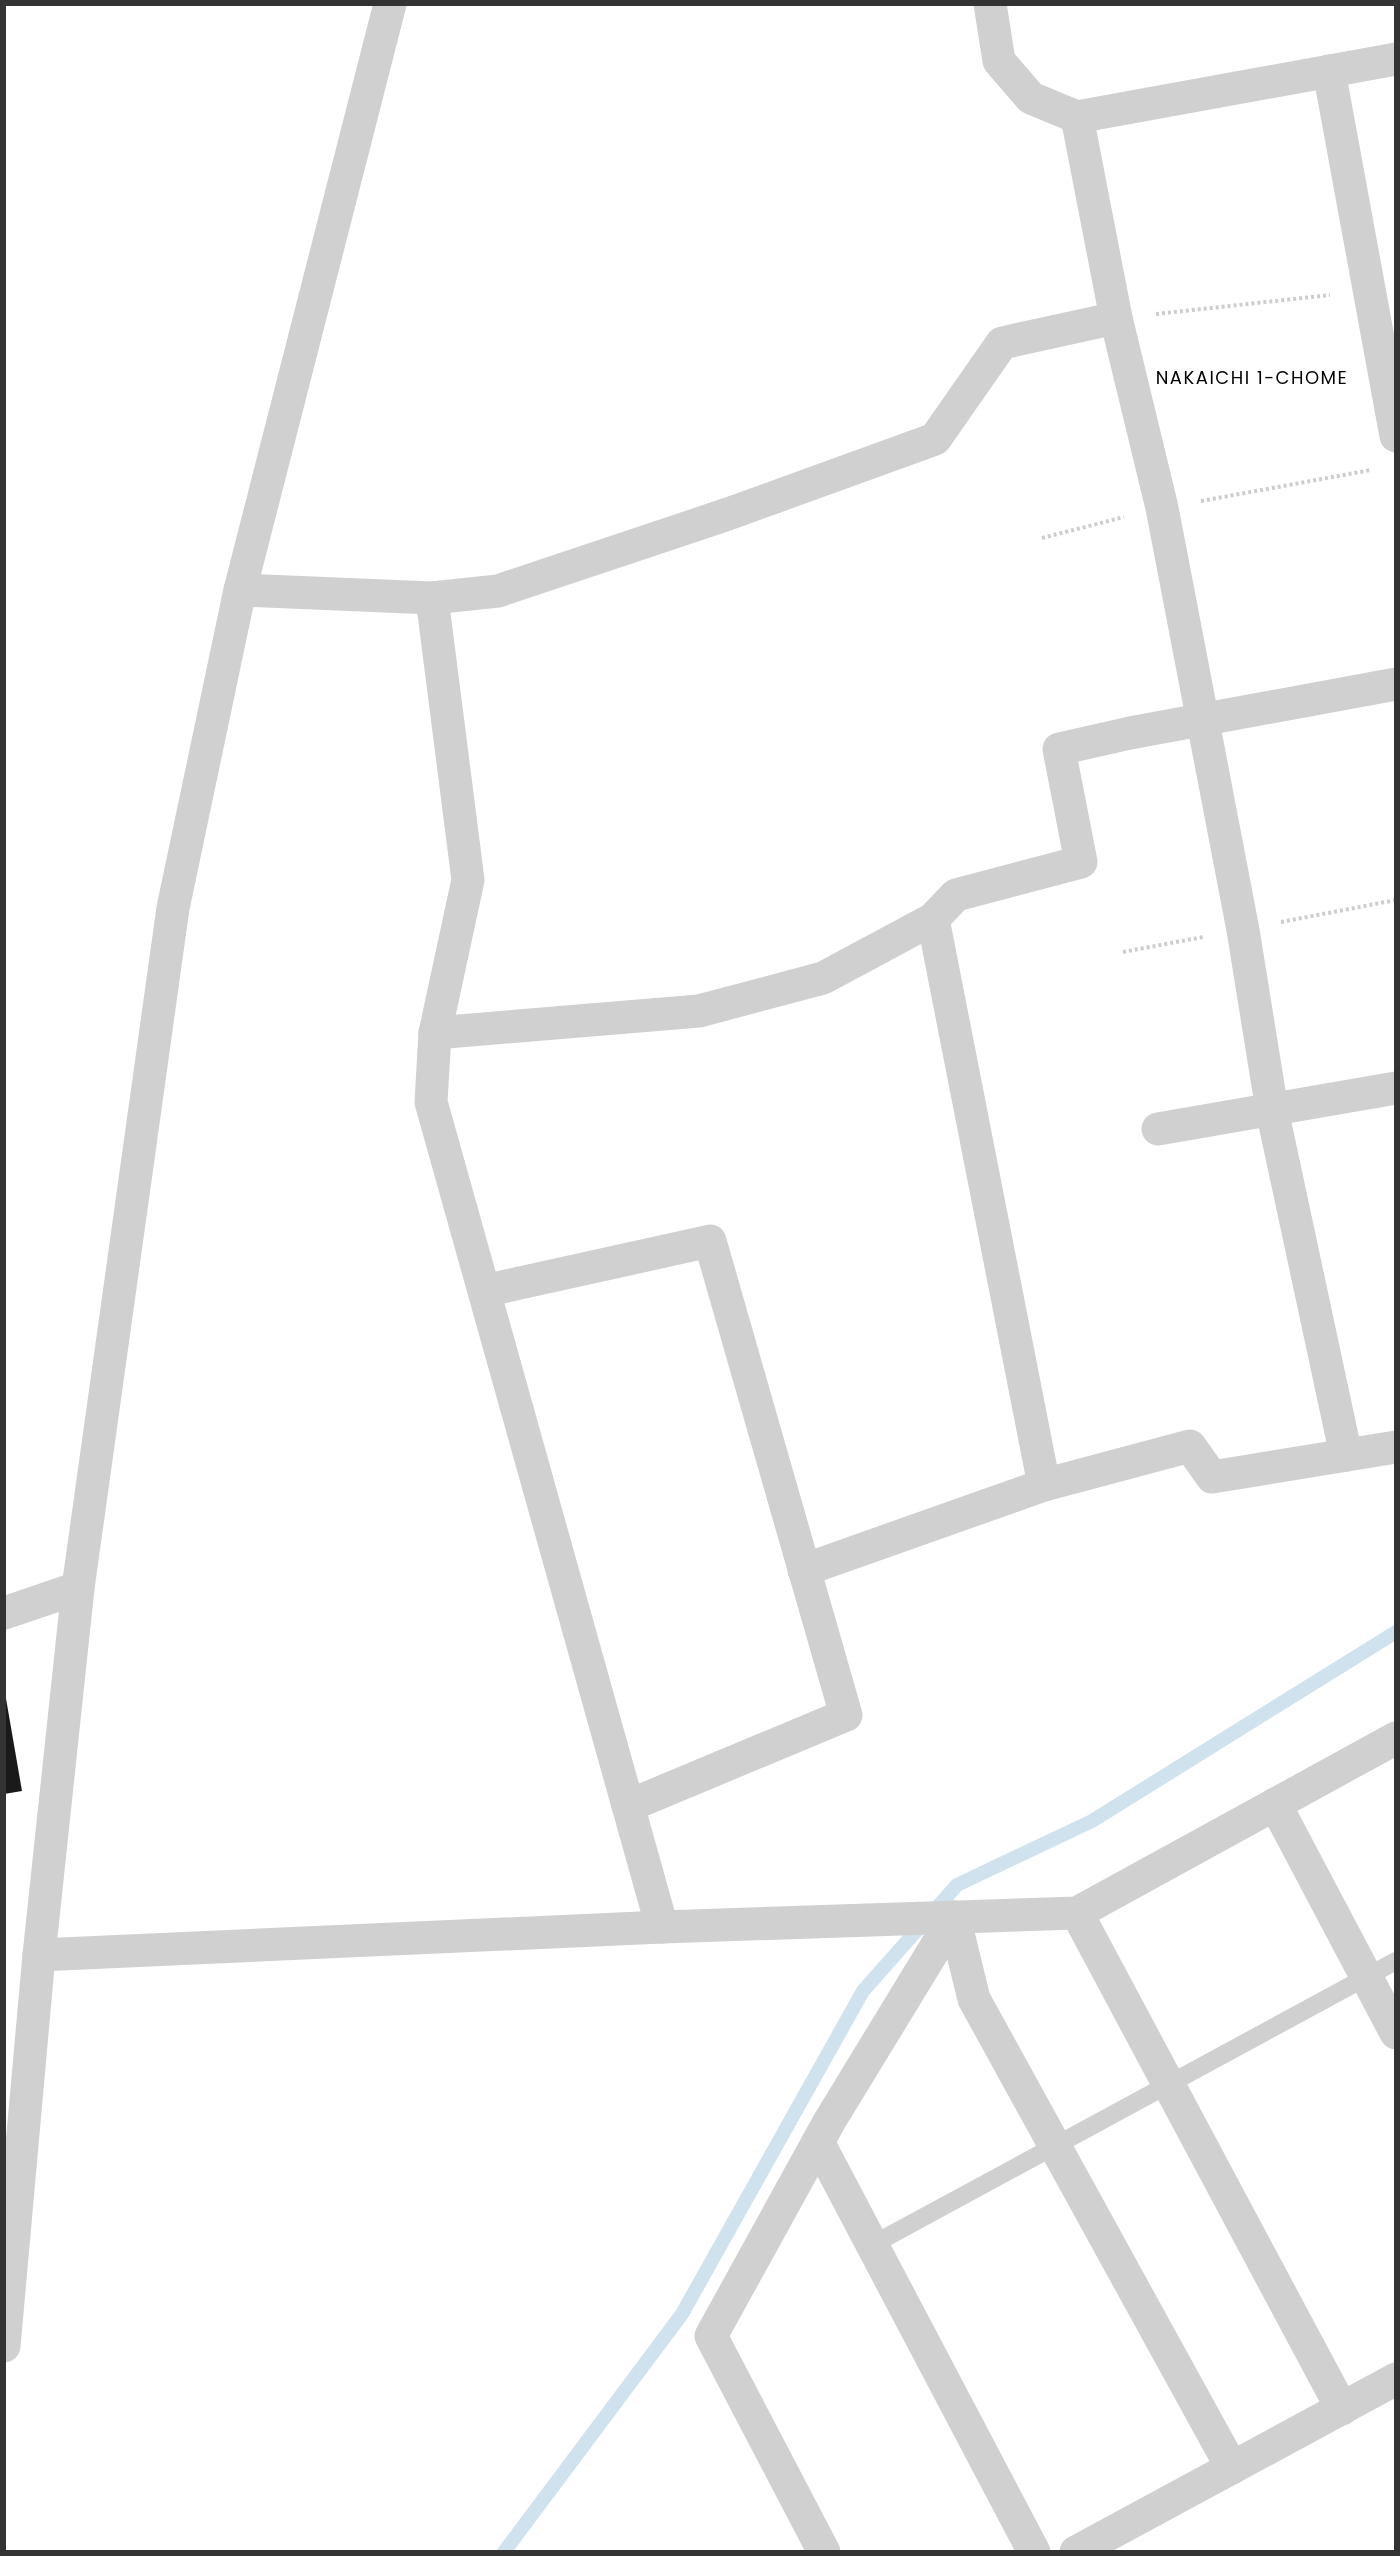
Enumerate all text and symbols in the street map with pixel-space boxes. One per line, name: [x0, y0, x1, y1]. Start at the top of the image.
district label: NAKAICHI 1-CHOME: [1156, 365, 1348, 390]

